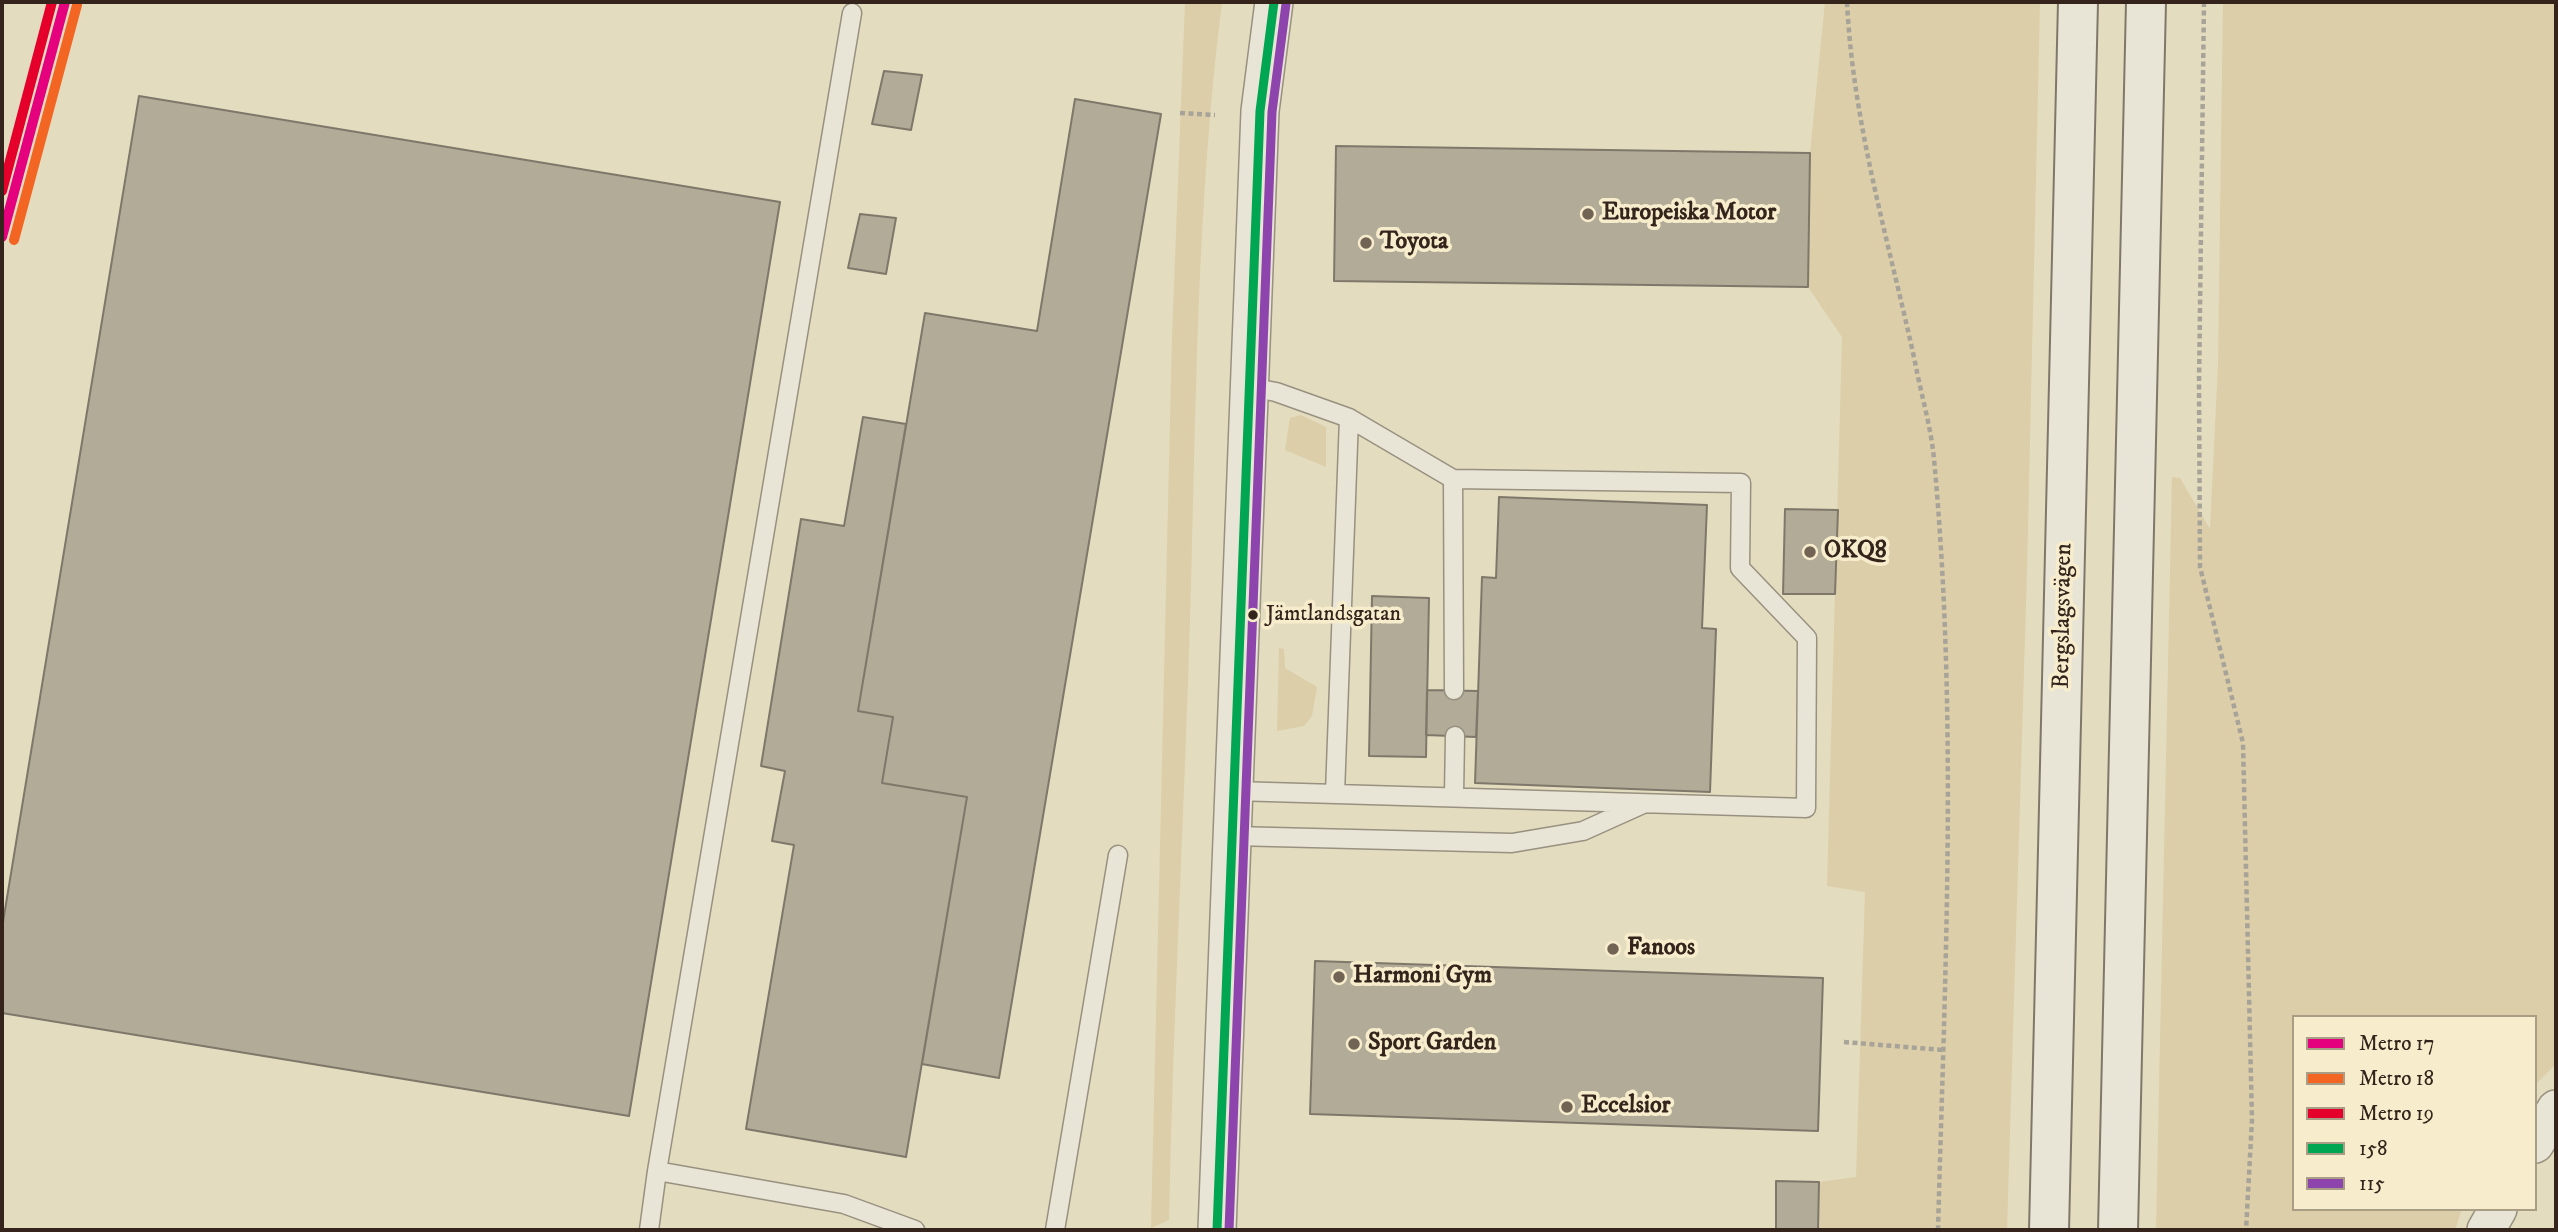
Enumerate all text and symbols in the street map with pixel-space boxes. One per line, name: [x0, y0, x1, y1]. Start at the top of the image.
place label: Europeiska Motor: [1602, 200, 1776, 228]
marker: Europeiska Motor: [1580, 206, 1596, 222]
place label: Toyota: [1380, 229, 1448, 257]
marker: Toyota: [1358, 235, 1374, 251]
place label: OKQ8: [1824, 538, 1887, 566]
street label: Bergslagsvägen: [2048, 543, 2080, 689]
marker: OKQ8: [1802, 544, 1818, 560]
place label: Jämtlandsgatan: [1266, 602, 1401, 628]
marker: Jämtlandsgatan: [1246, 608, 1260, 622]
place label: Fanoos: [1627, 935, 1695, 963]
marker: Fanoos: [1605, 941, 1621, 957]
place label: Harmoni Gym: [1353, 963, 1492, 991]
marker: Harmoni Gym: [1331, 969, 1347, 985]
legend: [2292, 1015, 2537, 1211]
place label: Sport Garden: [1368, 1030, 1496, 1058]
text: Metro 17: [2359, 1031, 2435, 1057]
marker: Sport Garden: [1346, 1036, 1362, 1052]
text: Metro 18: [2359, 1066, 2434, 1092]
place label: Eccelsior: [1581, 1093, 1671, 1121]
marker: Eccelsior: [1559, 1099, 1575, 1115]
text: Metro 19: [2359, 1101, 2434, 1127]
text: 158: [2359, 1136, 2387, 1162]
text: 115: [2359, 1171, 2385, 1197]

